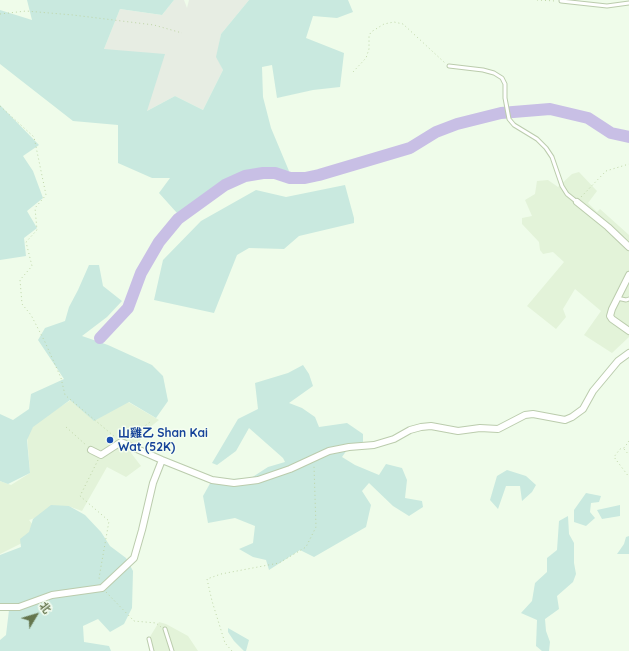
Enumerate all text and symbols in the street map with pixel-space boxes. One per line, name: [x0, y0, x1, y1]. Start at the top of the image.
place label: 山雞乙 Shan Kai Wat (52K): [118, 426, 208, 454]
marker: 山雞乙 Shan Kai Wat (52K): [105, 435, 115, 445]
north arrow: [16, 595, 56, 635]
text: 北: [37, 599, 54, 616]

